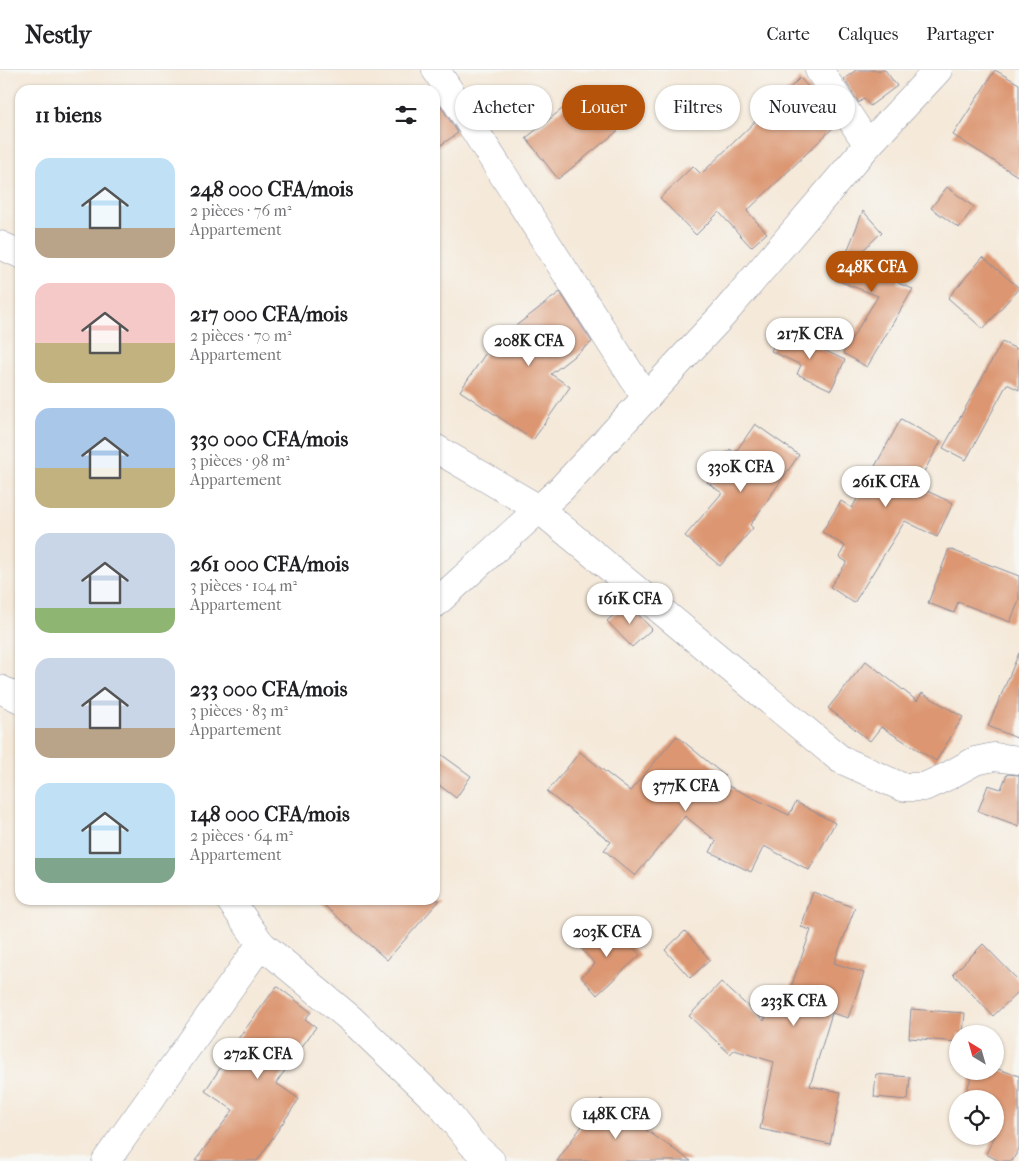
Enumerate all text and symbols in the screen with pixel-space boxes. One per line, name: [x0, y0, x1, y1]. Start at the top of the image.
text: Nestly: [25, 21, 91, 49]
text: Carte: [767, 24, 810, 45]
text: Calques: [838, 24, 898, 45]
text: Partager: [926, 24, 994, 45]
chip: Acheter: [455, 85, 552, 130]
chip: Louer: [562, 85, 645, 130]
chip: Filtres: [655, 85, 740, 130]
chip: Nouveau: [750, 85, 855, 130]
icon: filters: [392, 101, 420, 129]
text: 11 biens: [35, 103, 102, 127]
text: 248 000 CFA/mois: [190, 177, 353, 201]
icon: home: [75, 178, 135, 238]
text: 2 pièces · 76 m²: [190, 201, 291, 220]
text: Appartement: [190, 220, 282, 239]
pin: 248K CFA: [820, 250, 924, 293]
text: 248K CFA: [837, 257, 907, 276]
text: 217 000 CFA/mois: [190, 302, 348, 326]
icon: home: [75, 303, 135, 363]
pin: 217K CFA: [758, 318, 862, 360]
pin: 208K CFA: [477, 324, 581, 367]
text: 217K CFA: [777, 324, 843, 343]
text: 2 pièces · 70 m²: [190, 326, 292, 345]
text: 208K CFA: [494, 331, 564, 350]
text: Appartement: [190, 345, 282, 364]
text: 330 000 CFA/mois: [190, 427, 348, 451]
icon: home: [75, 428, 135, 488]
pin: 330K CFA: [689, 450, 793, 493]
text: 3 pièces · 98 m²: [190, 451, 290, 470]
text: 330K CFA: [708, 457, 774, 476]
pin: 261K CFA: [834, 466, 938, 508]
text: Appartement: [190, 470, 282, 489]
text: 261K CFA: [852, 472, 920, 491]
text: 261 000 CFA/mois: [190, 552, 349, 576]
icon: home: [75, 553, 135, 613]
text: 3 pièces · 104 m²: [190, 576, 297, 595]
pin: 161K CFA: [578, 582, 682, 625]
text: 161K CFA: [598, 589, 662, 608]
text: Appartement: [190, 595, 282, 614]
text: 233 000 CFA/mois: [190, 677, 347, 701]
icon: home: [75, 678, 135, 738]
text: 3 pièces · 83 m²: [190, 701, 288, 720]
text: Appartement: [190, 720, 282, 739]
pin: 377K CFA: [634, 770, 738, 812]
text: 377K CFA: [653, 776, 719, 795]
text: 148 000 CFA/mois: [190, 802, 350, 826]
icon: home: [75, 803, 135, 863]
text: 2 pièces · 64 m²: [190, 826, 293, 845]
text: Appartement: [190, 845, 282, 864]
pin: 203K CFA: [555, 916, 659, 958]
text: 203K CFA: [573, 922, 641, 941]
pin: 233K CFA: [742, 984, 846, 1027]
text: 233K CFA: [761, 991, 827, 1010]
north arrow: [949, 1025, 1004, 1080]
map controls: [949, 1025, 1004, 1145]
pin: 272K CFA: [206, 1038, 310, 1080]
text: 272K CFA: [224, 1044, 292, 1063]
button: locate: [949, 1090, 1004, 1145]
pin: 148K CFA: [564, 1098, 668, 1140]
text: 148K CFA: [582, 1104, 650, 1123]

